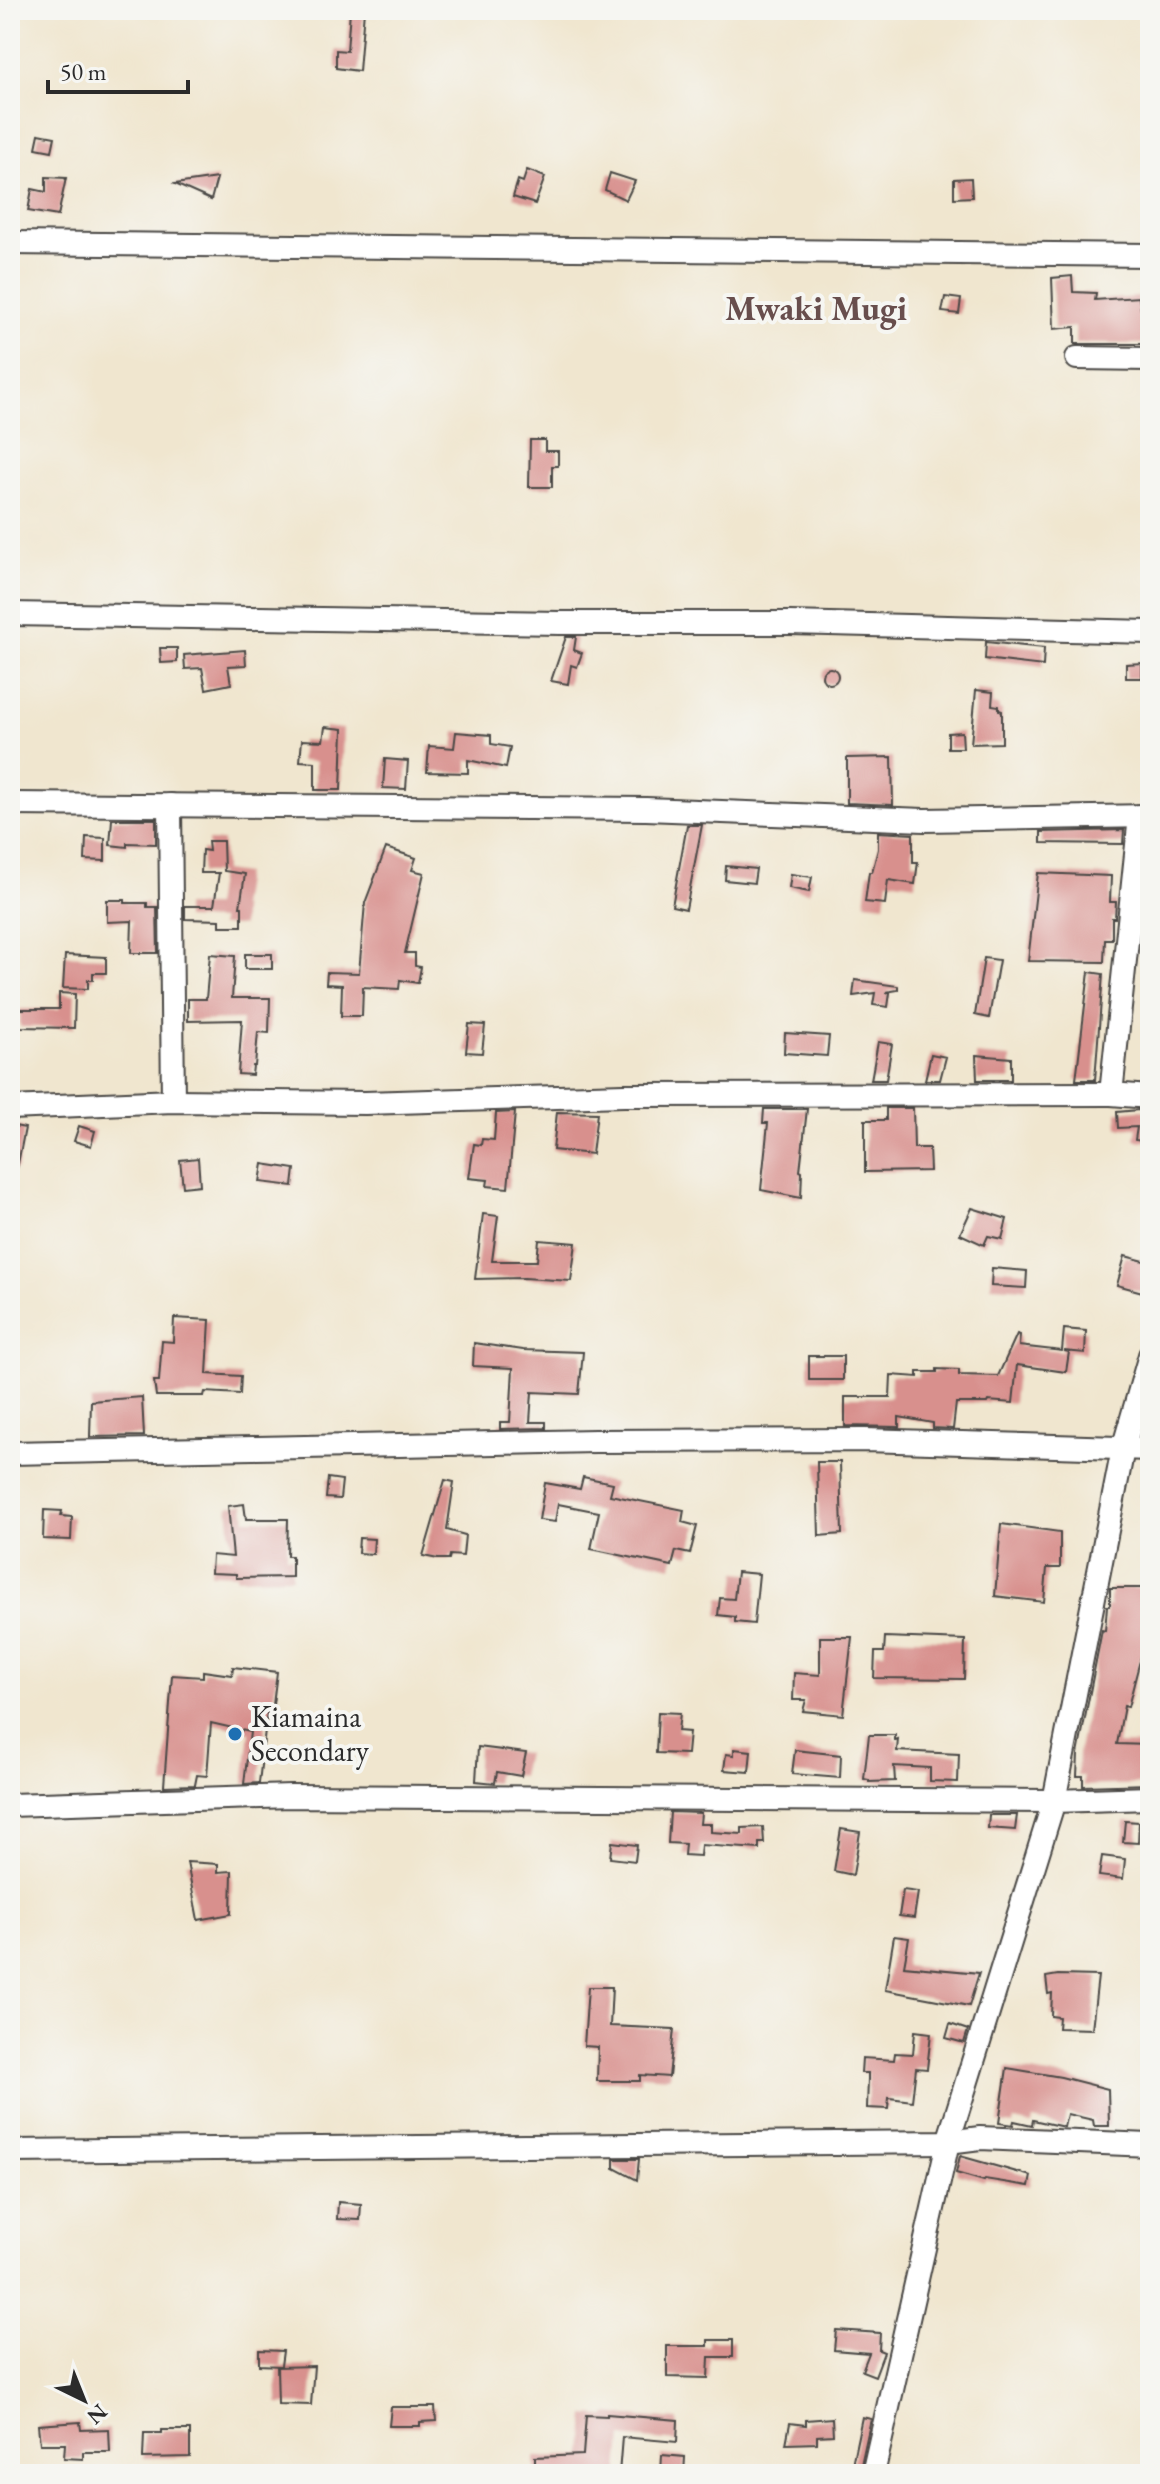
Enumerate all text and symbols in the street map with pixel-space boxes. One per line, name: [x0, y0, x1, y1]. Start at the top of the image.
scale bar: [48, 44, 188, 94]
text: 50 m: [60, 56, 107, 87]
district label: Mwaki Mugi: [725, 286, 907, 330]
place label: Kiamaina Secondary: [251, 1697, 370, 1770]
marker: Kiamaina Secondary: [226, 1725, 244, 1743]
north arrow: [44, 2360, 124, 2440]
text: N: [81, 2398, 114, 2431]

